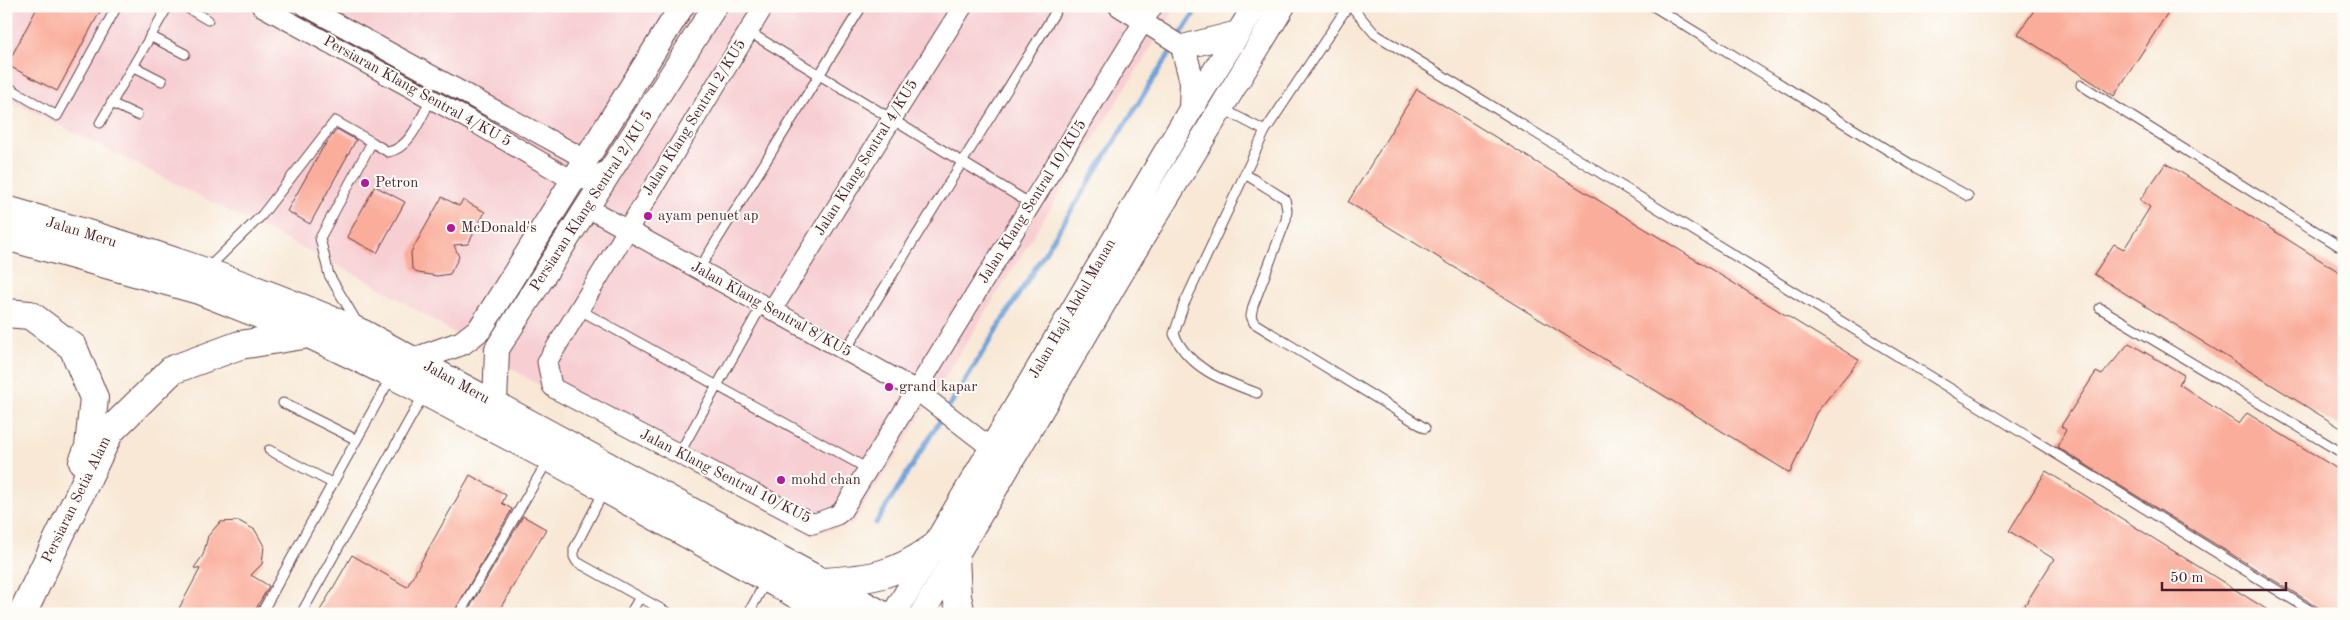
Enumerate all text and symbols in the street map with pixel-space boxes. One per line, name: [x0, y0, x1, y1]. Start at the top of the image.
street label: Persiaran Klang Sentral 4/KU 5: [321, 34, 513, 150]
street label: Jalan Klang Sentral 2/KU5: [641, 37, 749, 199]
street label: Jalan Klang Sentral 4/KU5: [813, 77, 921, 239]
street label: Persiaran Klang Sentral 2/KU 5: [528, 108, 656, 294]
street label: Jalan Klang Sentral 10/KU5: [976, 118, 1090, 286]
place label: Petron: [375, 176, 418, 191]
marker: Petron: [359, 177, 371, 189]
place label: ayam penuet ap: [658, 209, 759, 224]
marker: ayam penuet ap: [642, 210, 654, 222]
street label: Jalan Meru: [44, 215, 118, 251]
place label: McDonald's: [461, 221, 537, 236]
marker: McDonald's: [445, 222, 457, 234]
street label: Jalan Haji Abdul Manan: [1027, 237, 1119, 381]
street label: Jalan Klang Sentral 8/KU5: [688, 260, 854, 360]
street label: Jalan Meru: [420, 359, 492, 407]
place label: grand kapar: [899, 380, 977, 395]
marker: grand kapar: [883, 381, 895, 393]
street label: Jalan Klang Sentral 10/KU5: [637, 427, 813, 527]
street label: Persiaran Setia Alam: [40, 435, 114, 565]
place label: mohd chan: [791, 473, 861, 488]
marker: mohd chan: [775, 474, 787, 486]
scale bar: [2162, 560, 2286, 592]
text: 50 m: [2170, 571, 2204, 586]

